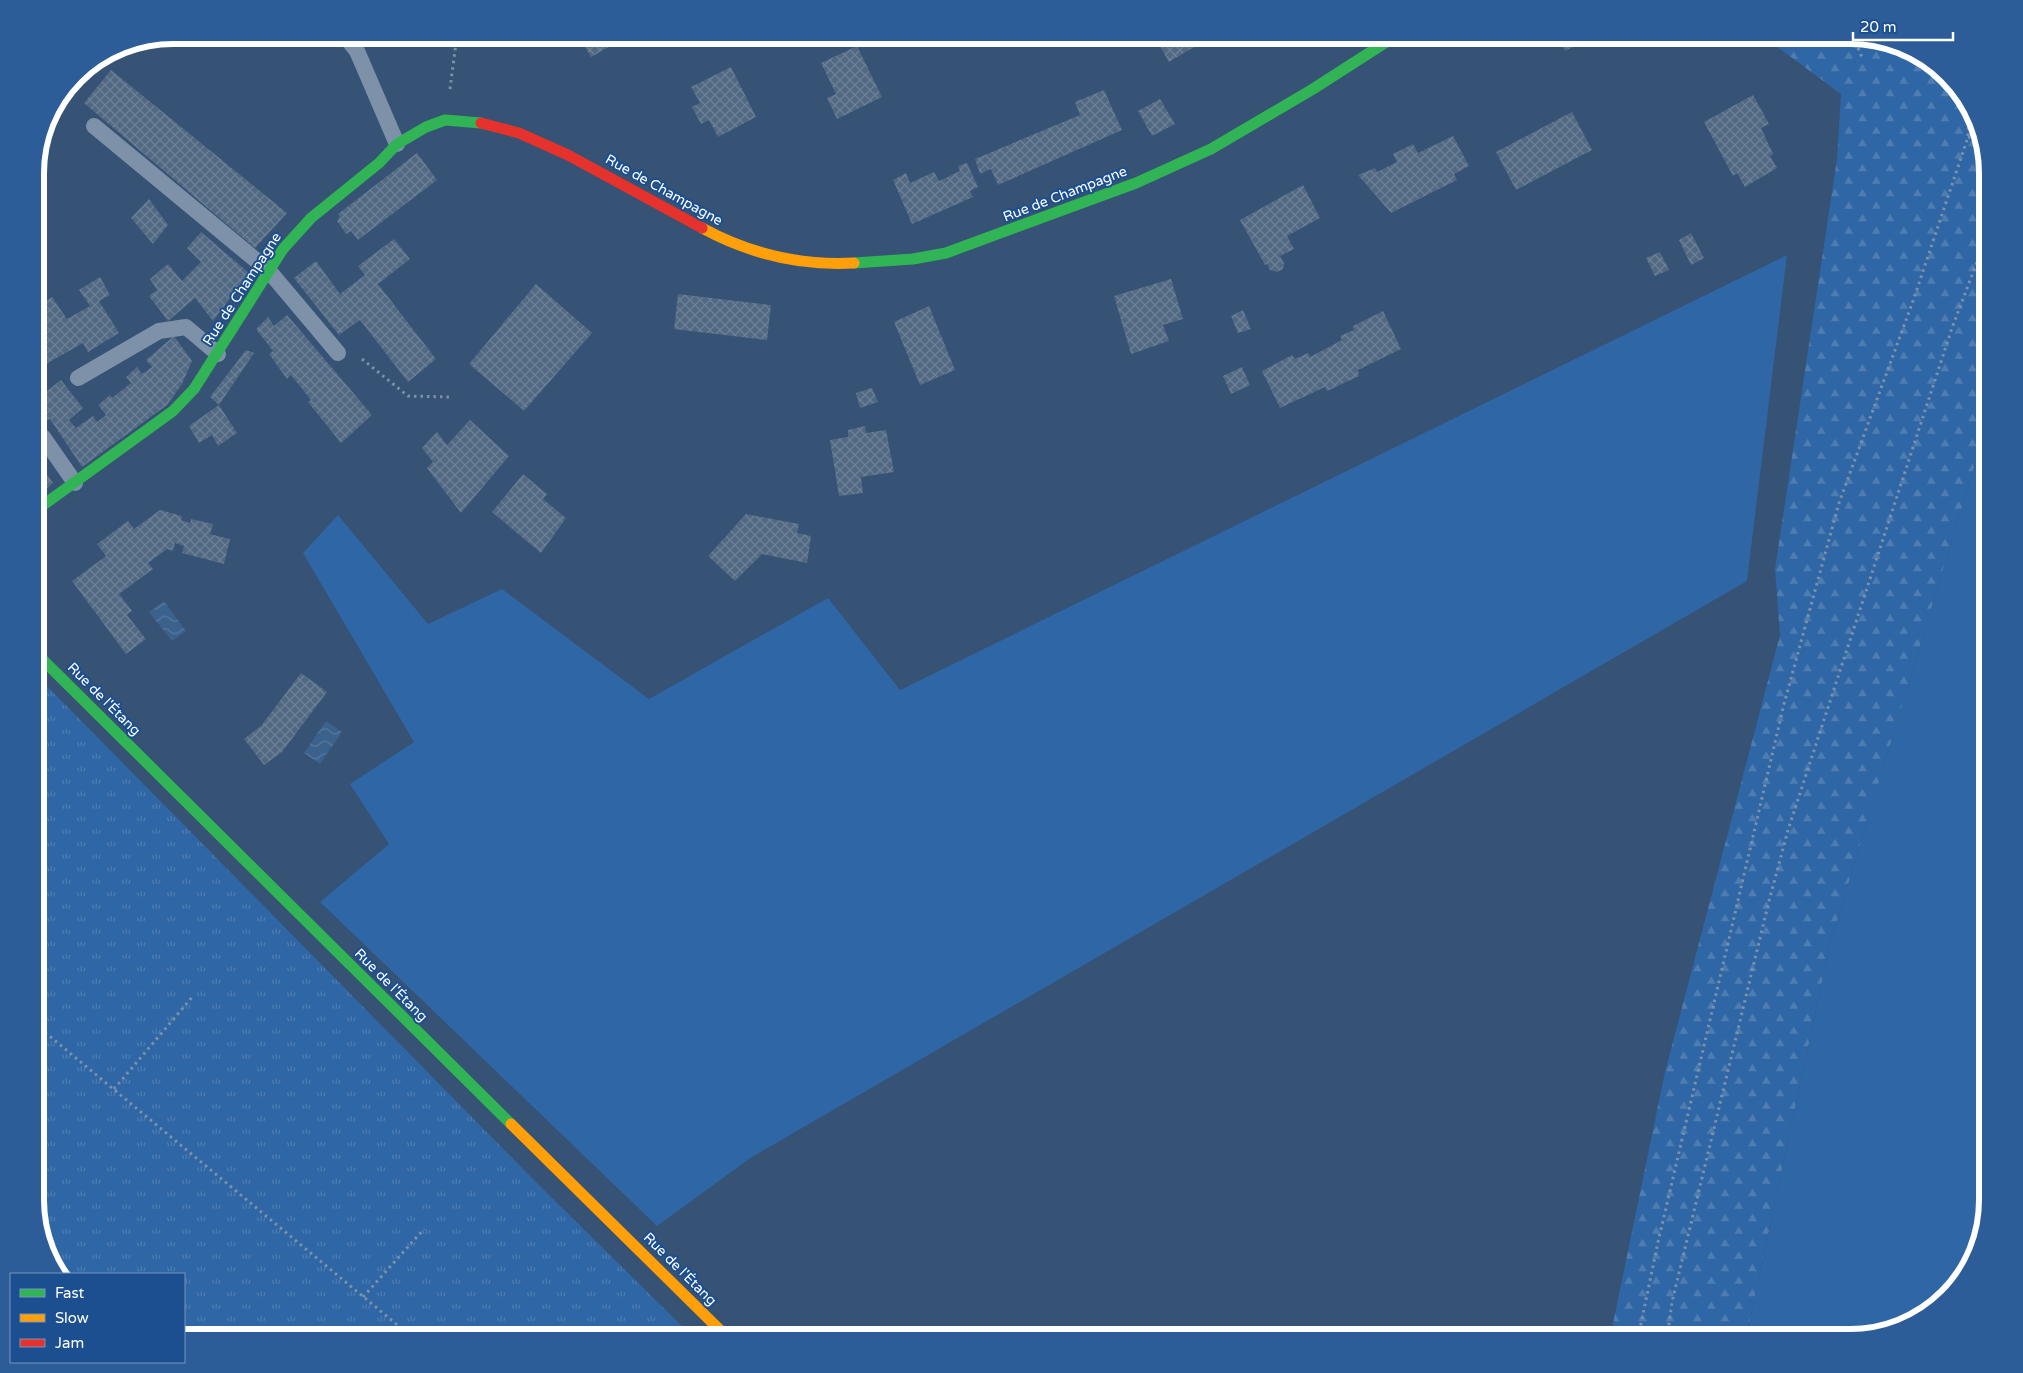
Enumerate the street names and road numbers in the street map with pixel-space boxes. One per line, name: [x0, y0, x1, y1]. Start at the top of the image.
street label: Rue de Champagne: [602, 151, 726, 229]
street label: Rue de Champagne: [1001, 162, 1129, 225]
street label: Rue de Champagne: [199, 229, 285, 349]
street label: Rue de l'Étang: [64, 659, 144, 739]
street label: Rue de l'Étang: [351, 945, 431, 1025]
street label: Rue de l'Étang: [640, 1229, 720, 1309]

